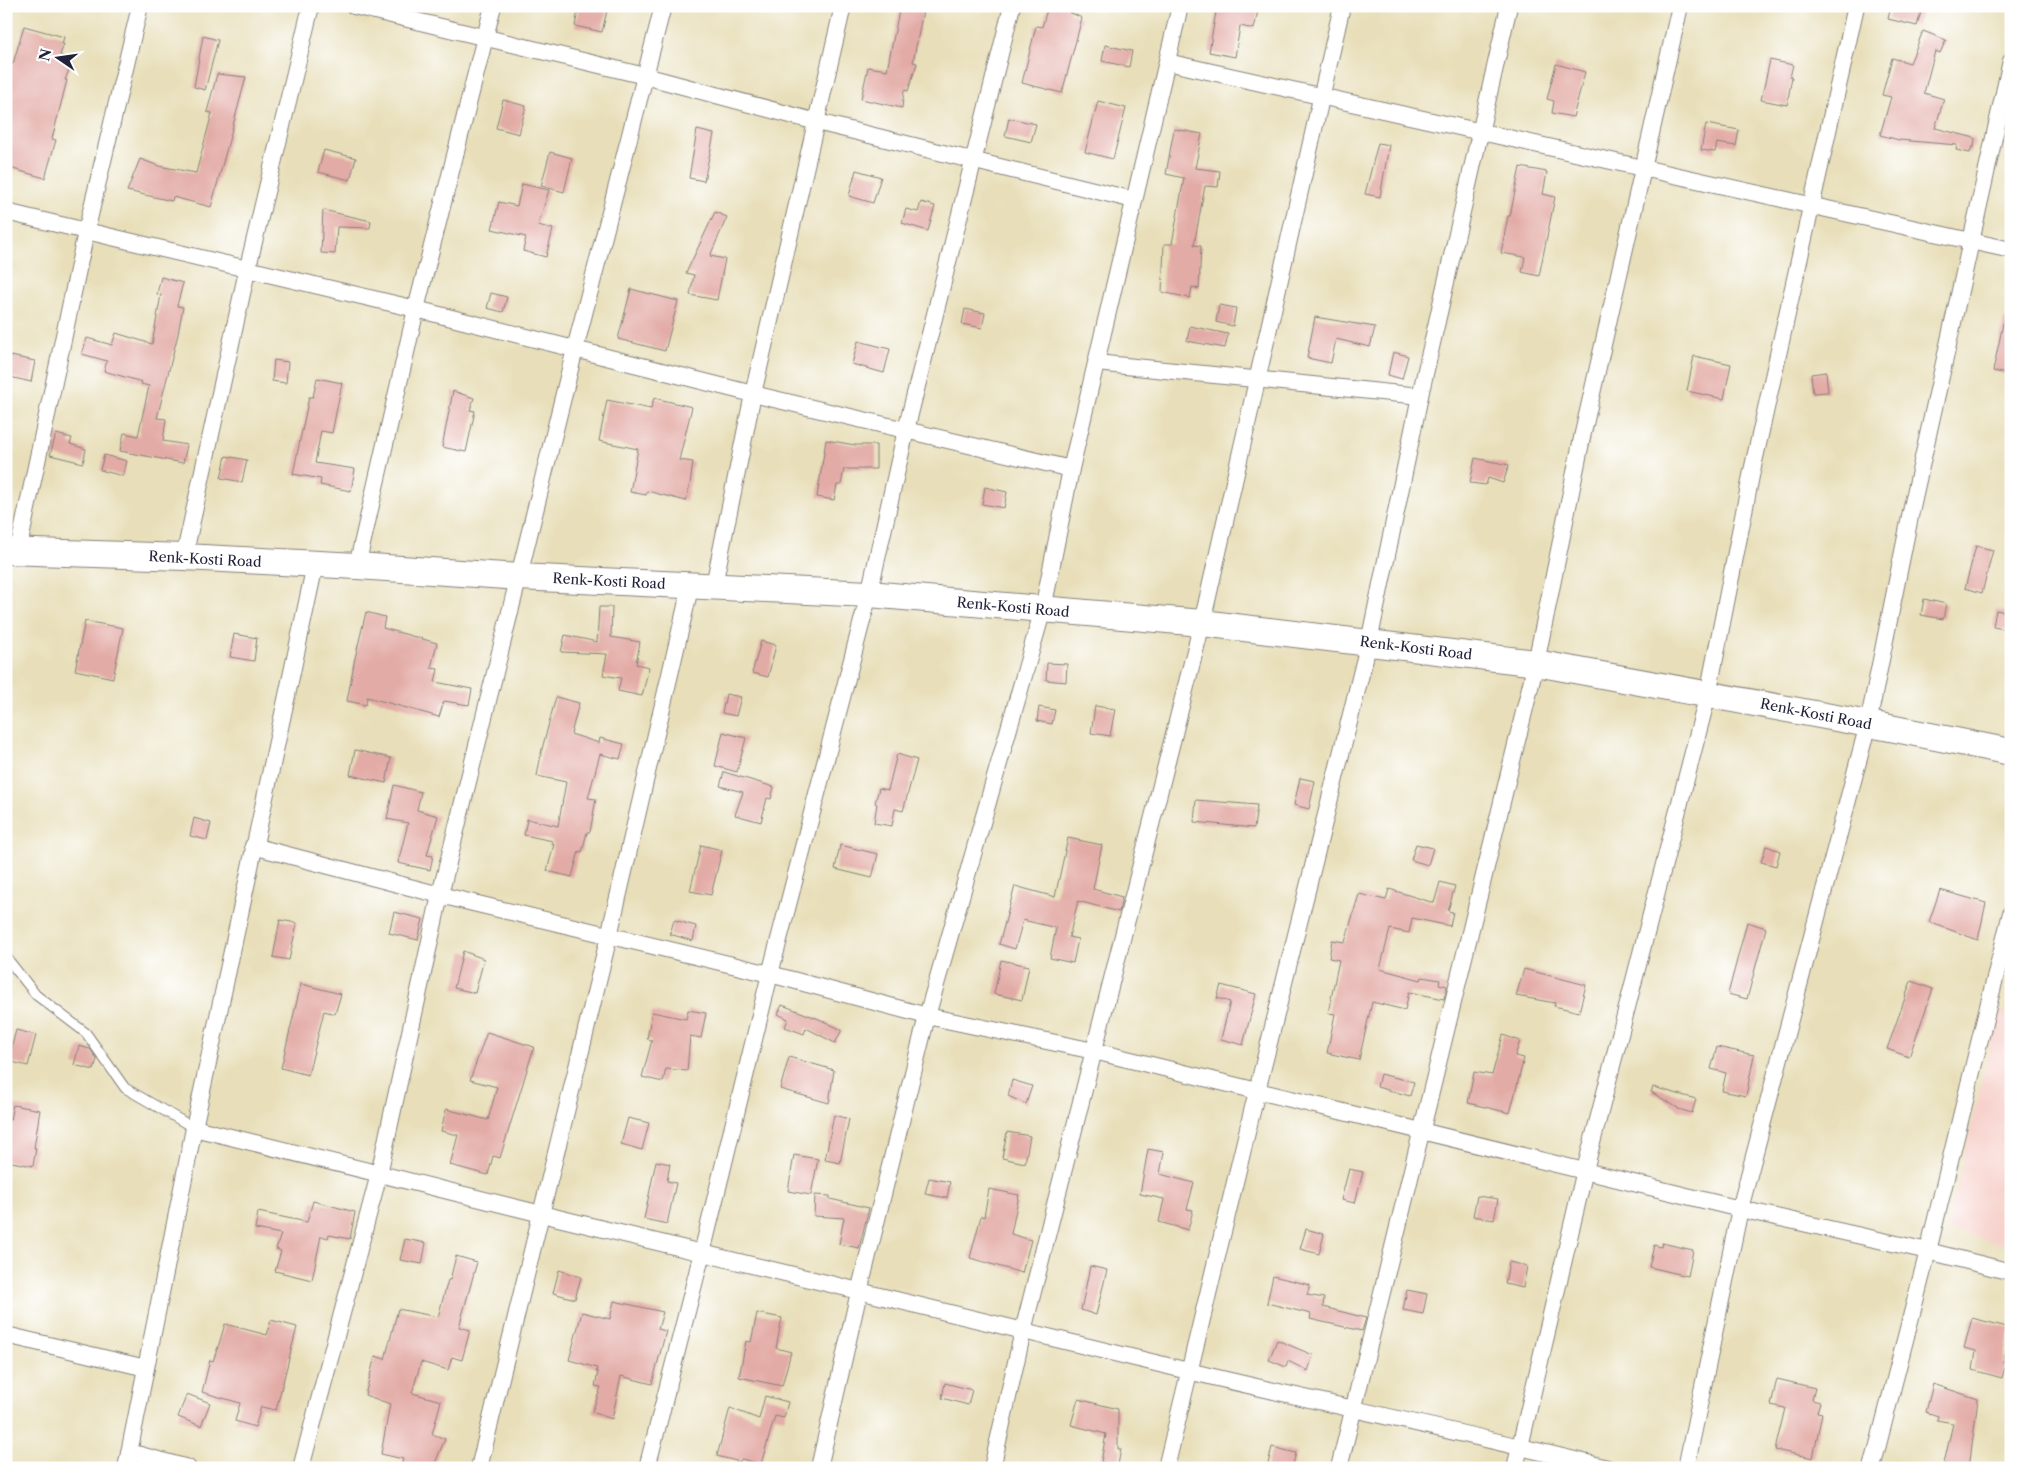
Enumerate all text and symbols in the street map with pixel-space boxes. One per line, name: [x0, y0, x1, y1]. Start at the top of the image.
north arrow: [32, 32, 82, 82]
text: N: [35, 47, 55, 63]
street label: Renk-Kosti Road: [148, 547, 262, 571]
street label: Renk-Kosti Road: [552, 569, 666, 593]
street label: Renk-Kosti Road: [956, 593, 1071, 621]
street label: Renk-Kosti Road: [1359, 632, 1474, 664]
street label: Renk-Kosti Road: [1759, 694, 1874, 734]

